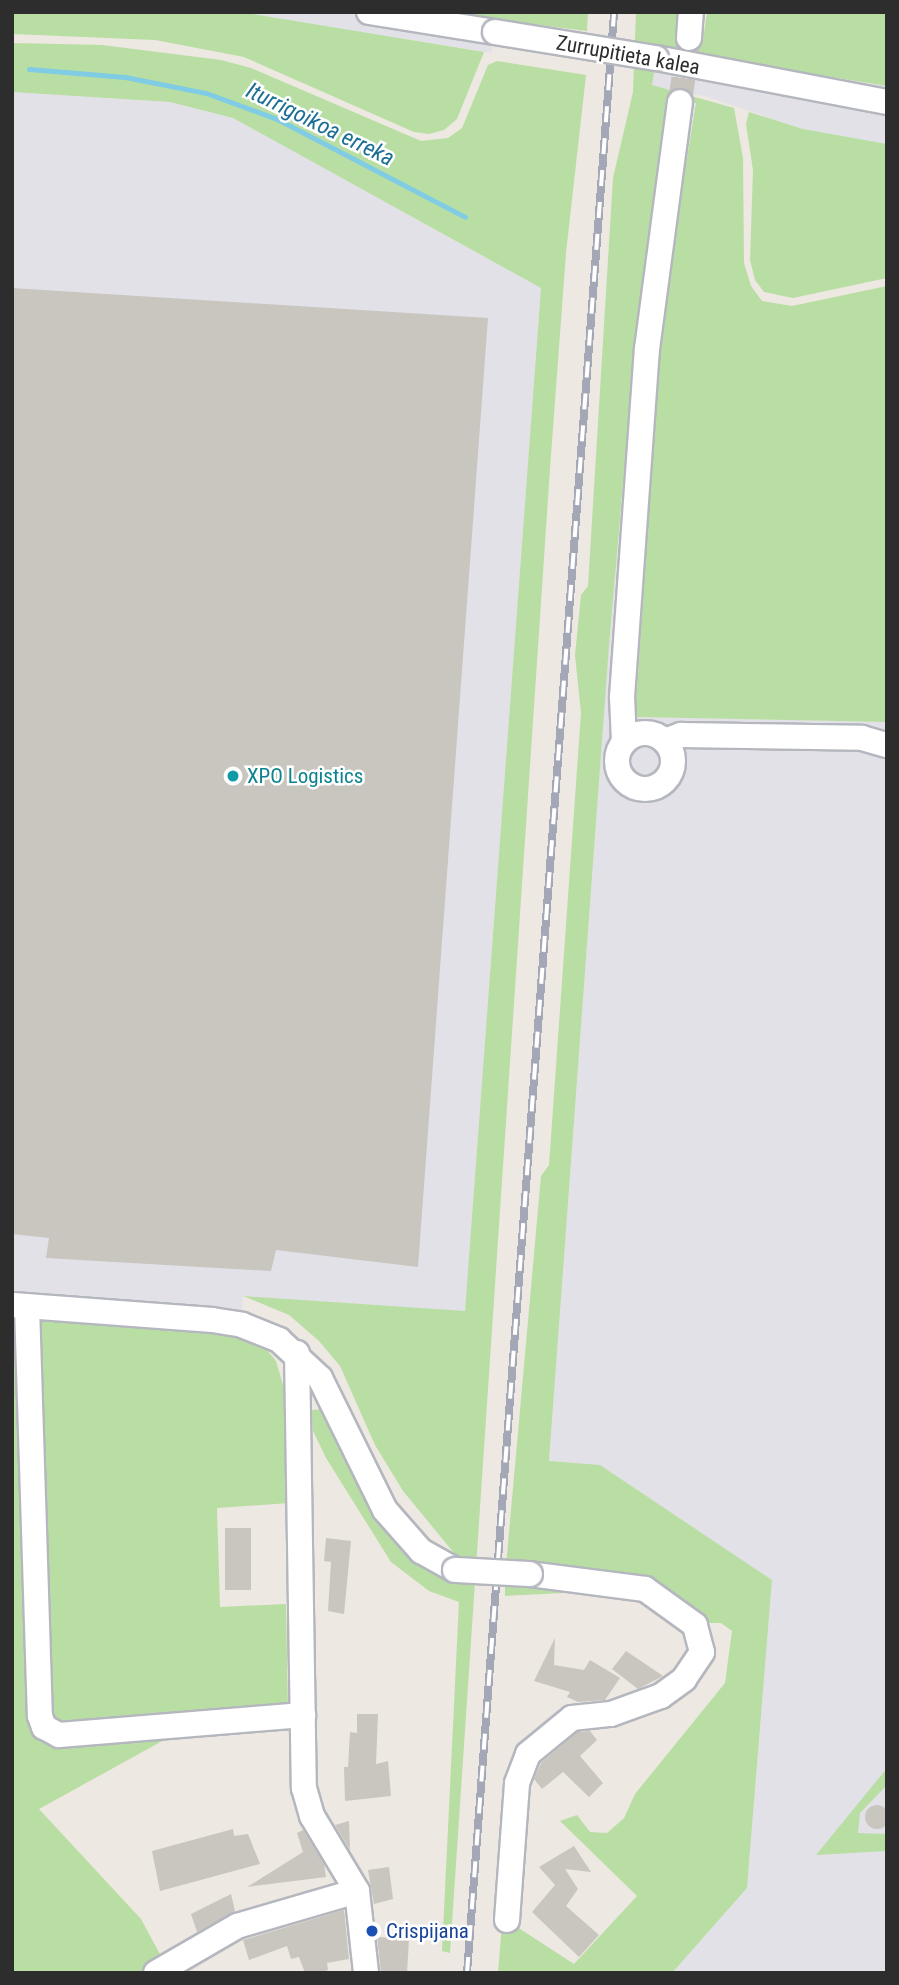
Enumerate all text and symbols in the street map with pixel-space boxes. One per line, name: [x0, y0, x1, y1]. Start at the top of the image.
street label: Zurrupitieta kalea: [554, 30, 702, 80]
water label: Iturrigoikoa erreka: [242, 77, 398, 173]
place label: XPO Logistics: [247, 763, 363, 789]
marker: XPO Logistics: [225, 768, 241, 784]
place label: Crispijana: [386, 1918, 469, 1944]
marker: Crispijana: [364, 1923, 380, 1939]

